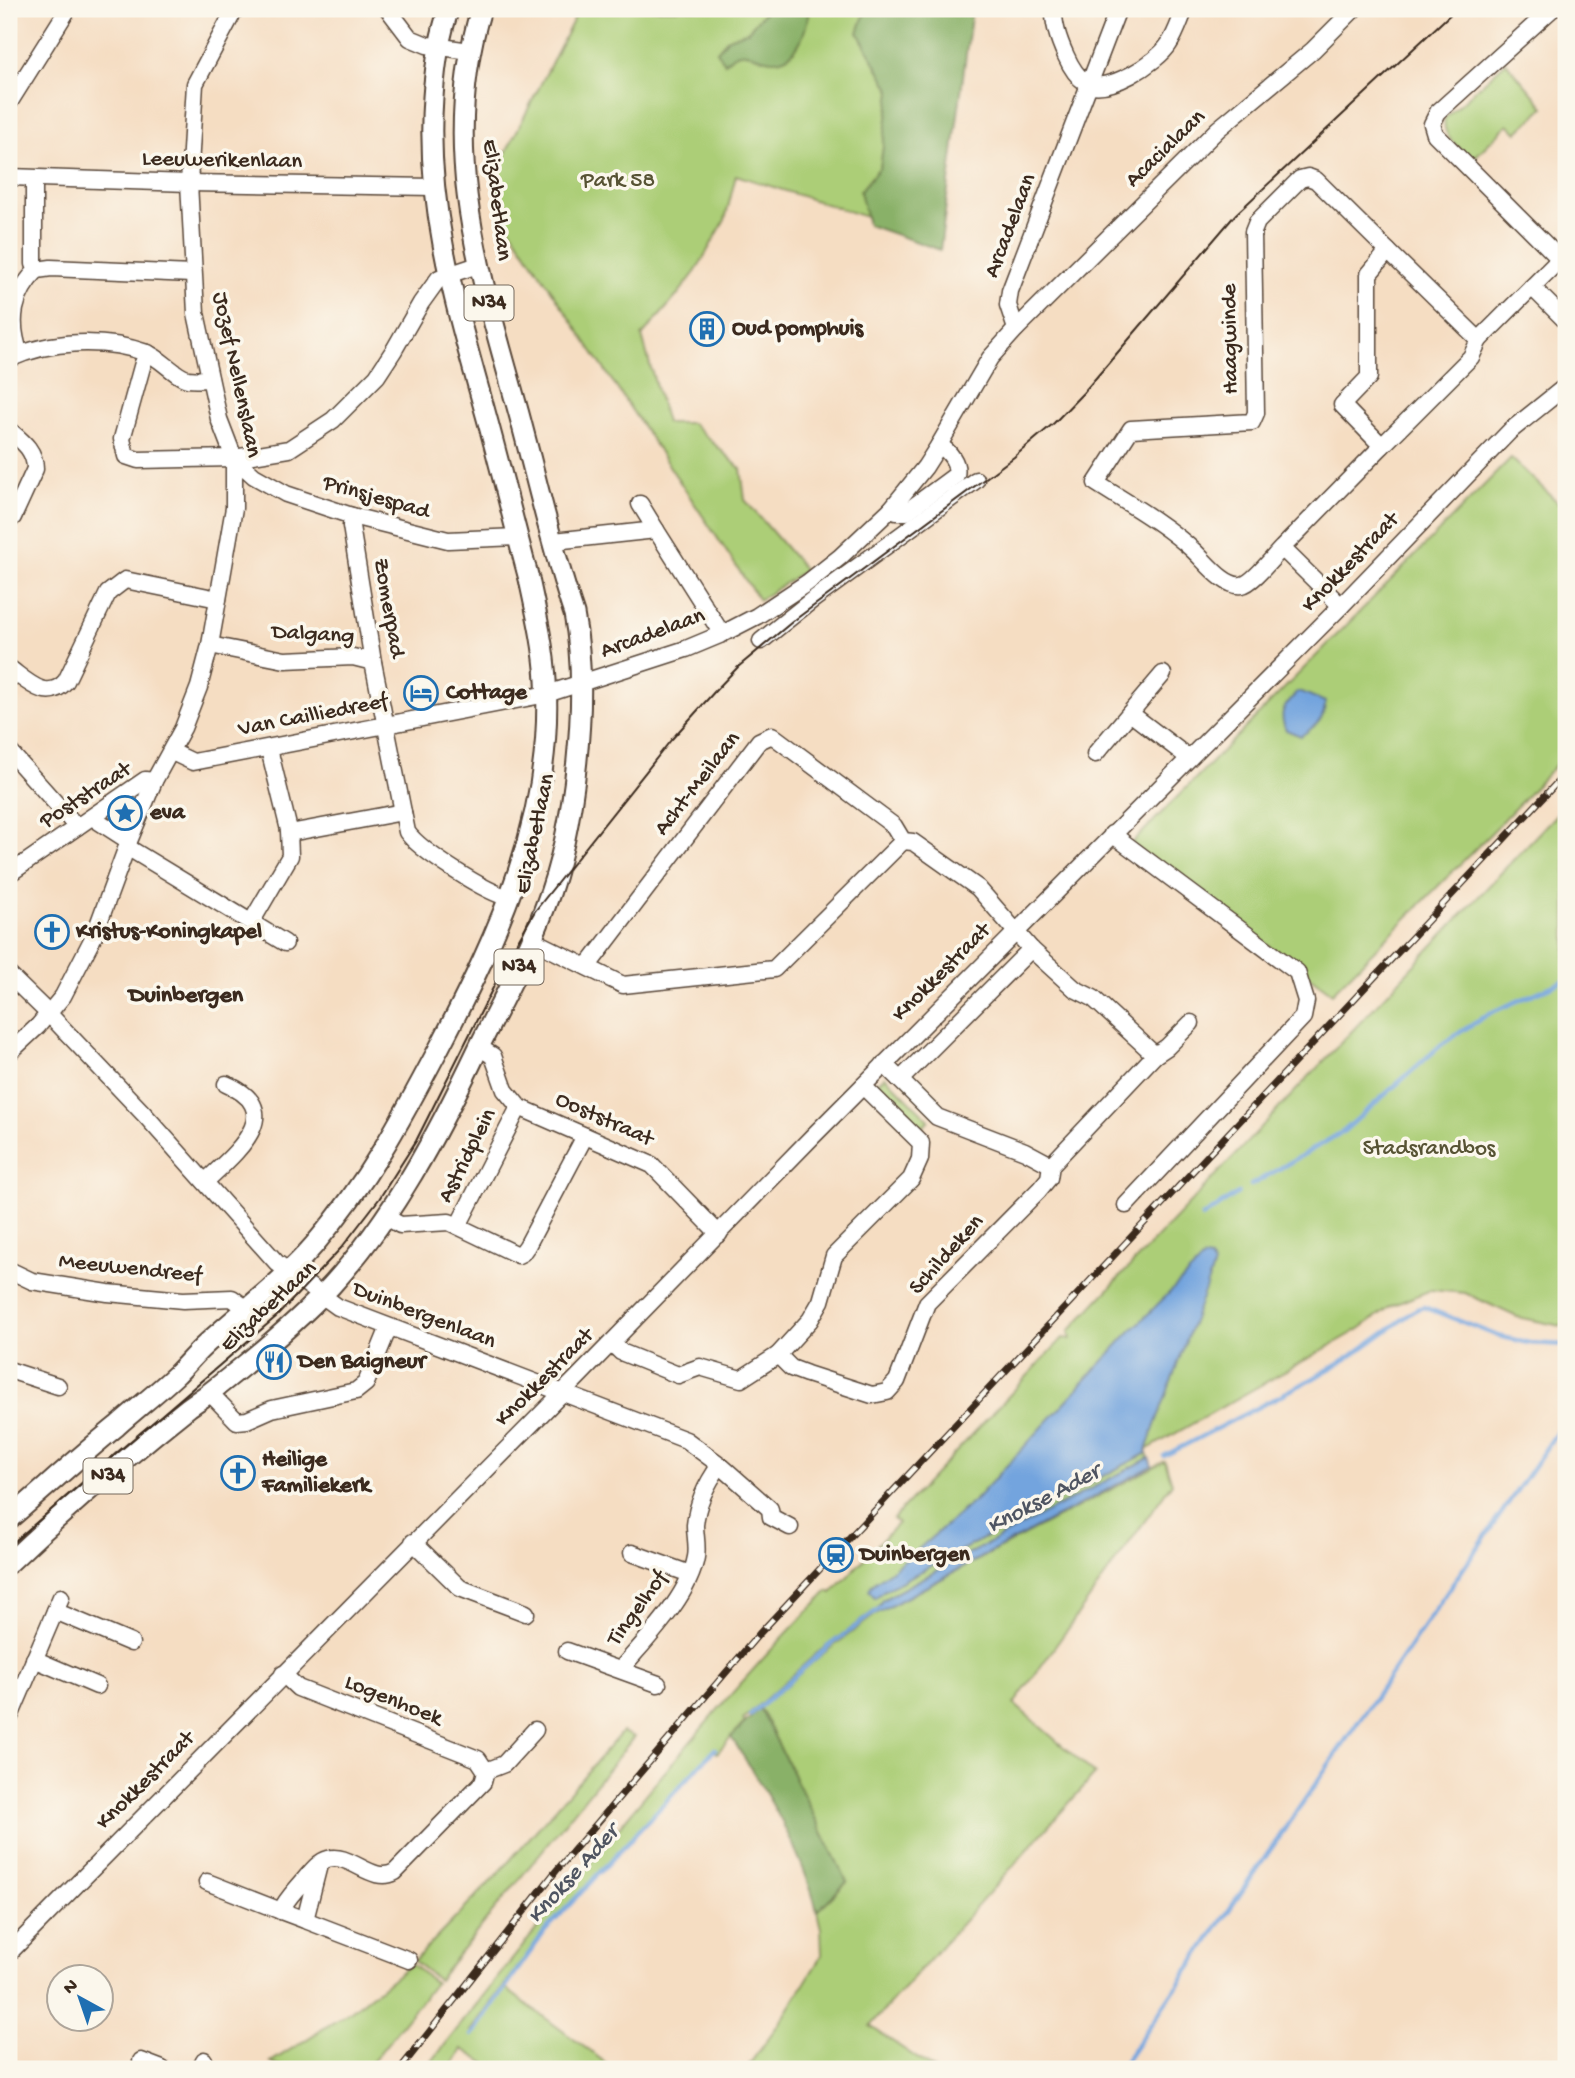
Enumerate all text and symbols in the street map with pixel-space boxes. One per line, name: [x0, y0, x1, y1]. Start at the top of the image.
street label: Acacialaan: [1120, 104, 1212, 194]
street label: Elizabetlaan: [475, 138, 517, 262]
street label: Leeuwerikenlaan: [142, 146, 302, 176]
park label: Park 58: [580, 168, 655, 195]
street label: Arcadelaan: [979, 170, 1043, 282]
street label: Haagwinde: [1217, 282, 1245, 395]
road number: N34: [464, 286, 514, 320]
street label: Jozef Nellenslaan: [205, 290, 267, 460]
building icon: Oud pomphuis: [688, 310, 726, 348]
place label: Oud pomphuis: [732, 316, 865, 343]
street label: Prinsjespad: [319, 470, 434, 527]
street label: Knokkestraat: [1297, 506, 1407, 619]
street label: Zomerpad: [366, 556, 410, 661]
street label: Arcadelaan: [597, 603, 709, 665]
street label: Dalgang: [269, 619, 355, 651]
hotel icon: Cottage: [402, 674, 440, 712]
place label: Cottage: [446, 680, 528, 707]
street label: Van Cailliedreef: [235, 688, 392, 744]
street label: Acht-Meilaan: [649, 727, 747, 841]
street label: Poststraat: [34, 756, 138, 836]
street label: Elizabetlaan: [510, 771, 562, 897]
place icon: eva: [106, 794, 144, 832]
place label: eva: [149, 800, 186, 827]
church icon: Kristus-Koningkapel: [33, 913, 71, 951]
street label: Knokkestraat: [887, 917, 998, 1028]
place label: Kristus-Koningkapel: [75, 919, 262, 946]
road number: N34: [494, 950, 544, 984]
district label: Duinbergen: [127, 982, 244, 1011]
street label: Ooststraat: [551, 1086, 659, 1154]
street label: Astridplein: [433, 1104, 503, 1208]
park label: Stadsrandbos: [1363, 1136, 1496, 1163]
street label: Schildeken: [904, 1209, 990, 1301]
street label: Meeuwendreef: [57, 1248, 205, 1290]
street label: Elizabetlaan: [215, 1255, 323, 1359]
street label: Duinbergenlaan: [347, 1276, 500, 1356]
street label: Knokkestraat: [490, 1322, 601, 1433]
restaurant icon: Den Baigneur: [255, 1343, 293, 1381]
place label: Den Baigneur: [296, 1349, 428, 1376]
place label: Heilige Familiekerk: [261, 1447, 373, 1500]
church icon: Heilige Familiekerk: [219, 1454, 257, 1492]
water label: Knokse Ader: [983, 1456, 1109, 1542]
road number: N34: [84, 1458, 132, 1494]
station icon: Duinbergen: [817, 1536, 855, 1574]
place label: Duinbergen: [858, 1542, 971, 1569]
street label: Tingelhof: [601, 1565, 675, 1653]
street label: Logenhoek: [340, 1669, 448, 1734]
street label: Knokkestraat: [91, 1725, 202, 1836]
water label: Knokse Ader: [522, 1816, 629, 1931]
north arrow: [46, 1962, 116, 2032]
text: N: [59, 1975, 83, 2000]

